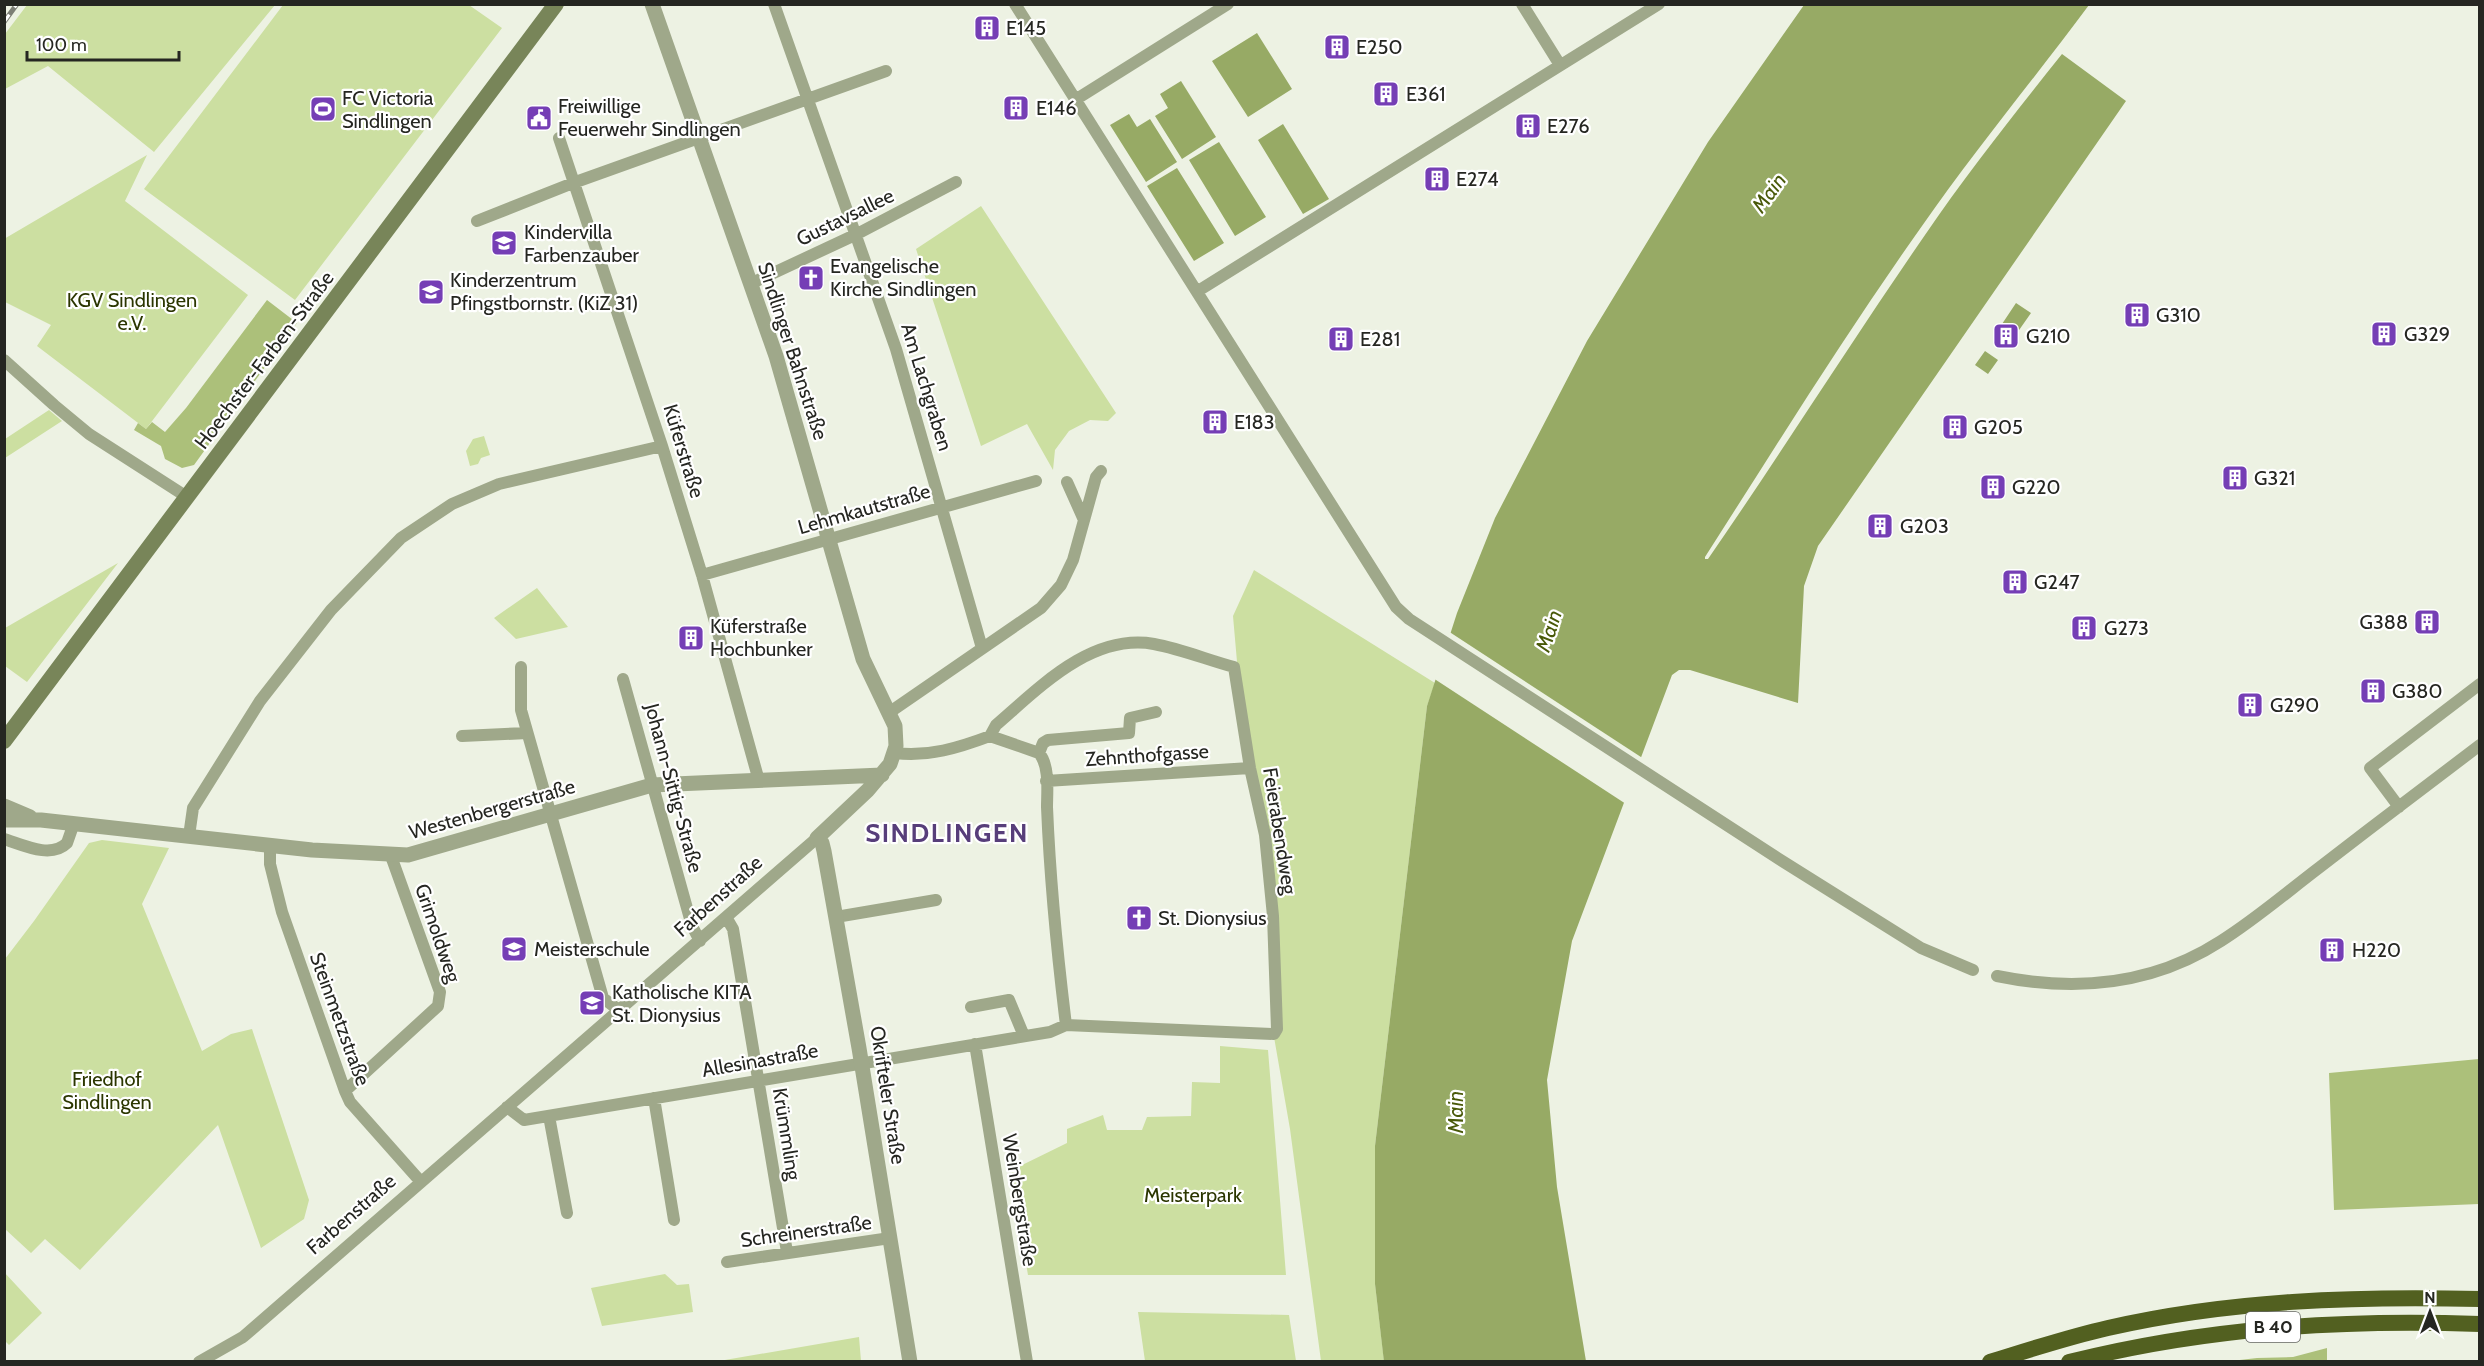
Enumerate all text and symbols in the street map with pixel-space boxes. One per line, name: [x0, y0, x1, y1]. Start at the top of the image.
building icon: E145: [972, 13, 1002, 43]
place label: E145: [1006, 16, 1046, 40]
scale bar: [27, 24, 178, 62]
building icon: E250: [1322, 32, 1352, 62]
text: 100 m: [36, 34, 87, 56]
place label: E250: [1356, 35, 1402, 59]
building icon: E361: [1371, 79, 1401, 109]
place label: E361: [1406, 82, 1446, 106]
place label: FC Victoria Sindlingen: [342, 86, 434, 133]
building icon: E146: [1001, 93, 1031, 123]
sports icon: FC Victoria Sindlingen: [308, 94, 338, 124]
place label: Freiwillige Feuerwehr Sindlingen: [558, 94, 741, 141]
place label: E146: [1036, 96, 1077, 120]
public building icon: Freiwillige Feuerwehr Sindlingen: [524, 103, 554, 133]
building icon: E276: [1513, 111, 1543, 141]
place label: E276: [1547, 114, 1590, 138]
building icon: E274: [1422, 164, 1452, 194]
place label: E274: [1456, 167, 1499, 191]
water label: Main: [1745, 168, 1791, 218]
street label: Gustavsallee: [792, 183, 898, 251]
place label: Kindervilla Farbenzauber: [524, 220, 640, 267]
school or university icon: Kindervilla Farbenzauber: [489, 228, 519, 258]
place label: Evangelische Kirche Sindlingen: [830, 254, 976, 301]
street label: Sindlinger Bahnstraße: [753, 259, 833, 443]
church icon: Evangelische Kirche Sindlingen: [796, 263, 826, 293]
street label: Hoechster-Farben-Straße: [189, 266, 339, 454]
place label: Kinderzentrum Pfingstbornstr. (KiZ 31): [450, 268, 638, 315]
school or university icon: Kinderzentrum Pfingstbornstr. (KiZ 31): [416, 277, 446, 307]
park label: KGV Sindlingen e.V.: [67, 288, 197, 335]
building icon: G310: [2122, 300, 2152, 330]
place label: G310: [2156, 303, 2201, 327]
building icon: G329: [2369, 319, 2399, 349]
street label: Am Lachgraben: [896, 320, 958, 454]
building icon: G210: [1991, 321, 2021, 351]
place label: G329: [2404, 322, 2450, 346]
building icon: E281: [1326, 324, 1356, 354]
place label: G210: [2026, 324, 2070, 348]
place label: E281: [1360, 327, 1400, 351]
street label: Küferstraße: [658, 401, 710, 501]
building icon: E183: [1200, 407, 1230, 437]
place label: E183: [1234, 410, 1275, 434]
building icon: G205: [1940, 412, 1970, 442]
place label: G205: [1974, 415, 2023, 439]
building icon: G321: [2220, 463, 2250, 493]
place label: G321: [2254, 466, 2295, 490]
building icon: G220: [1978, 472, 2008, 502]
place label: G220: [2012, 475, 2060, 499]
street label: Lehmkautstraße: [795, 479, 933, 539]
building icon: G203: [1865, 511, 1895, 541]
place label: G203: [1900, 514, 1949, 538]
building icon: G247: [2000, 567, 2030, 597]
place label: G247: [2034, 570, 2080, 594]
water label: Main: [1530, 607, 1567, 656]
building icon: G388: [2412, 607, 2442, 637]
place label: G388: [2360, 610, 2408, 634]
building icon: G273: [2069, 613, 2099, 643]
place label: Küferstraße Hochbunker: [710, 614, 813, 661]
place label: G273: [2104, 616, 2149, 640]
building icon: Küferstraße Hochbunker: [676, 623, 706, 653]
building icon: G380: [2358, 676, 2388, 706]
place label: G380: [2392, 679, 2442, 703]
building icon: G290: [2235, 690, 2265, 720]
place label: G290: [2270, 693, 2319, 717]
street label: Johann-Sittig-Straße: [640, 700, 708, 875]
street label: Zehnthofgasse: [1084, 739, 1210, 771]
street label: Feierabendweg: [1258, 766, 1302, 897]
street label: Westenbergerstraße: [406, 774, 578, 844]
district label: SINDLINGEN: [865, 817, 1029, 849]
street label: Farbenstraße: [669, 850, 767, 942]
street label: Grimoldweg: [410, 881, 466, 986]
church icon: St. Dionysius: [1124, 903, 1154, 933]
place label: St. Dionysius: [1158, 906, 1267, 930]
school or university icon: Meisterschule: [499, 934, 529, 964]
building icon: H220: [2317, 935, 2347, 965]
place label: Meisterschule: [534, 937, 650, 961]
place label: H220: [2352, 938, 2401, 962]
street label: Steinmetzstraße: [305, 949, 375, 1089]
place label: Katholische KITA St. Dionysius: [612, 980, 752, 1027]
school or university icon: Katholische KITA St. Dionysius: [577, 988, 607, 1018]
street label: Okrifteler Straße: [865, 1024, 911, 1166]
street label: Allesinastraße: [700, 1038, 820, 1082]
park label: Friedhof Sindlingen: [62, 1067, 152, 1114]
street label: Krümmling: [768, 1086, 806, 1183]
water label: Main: [1443, 1091, 1468, 1134]
street label: Weinbergstraße: [998, 1132, 1042, 1268]
street label: Farbenstraße: [302, 1169, 400, 1259]
park label: Meisterpark: [1144, 1183, 1242, 1207]
street label: Schreinerstraße: [739, 1210, 873, 1252]
north arrow: [2400, 1282, 2460, 1342]
text: N: [2424, 1288, 2436, 1307]
road number: B 40: [2246, 1312, 2300, 1342]

